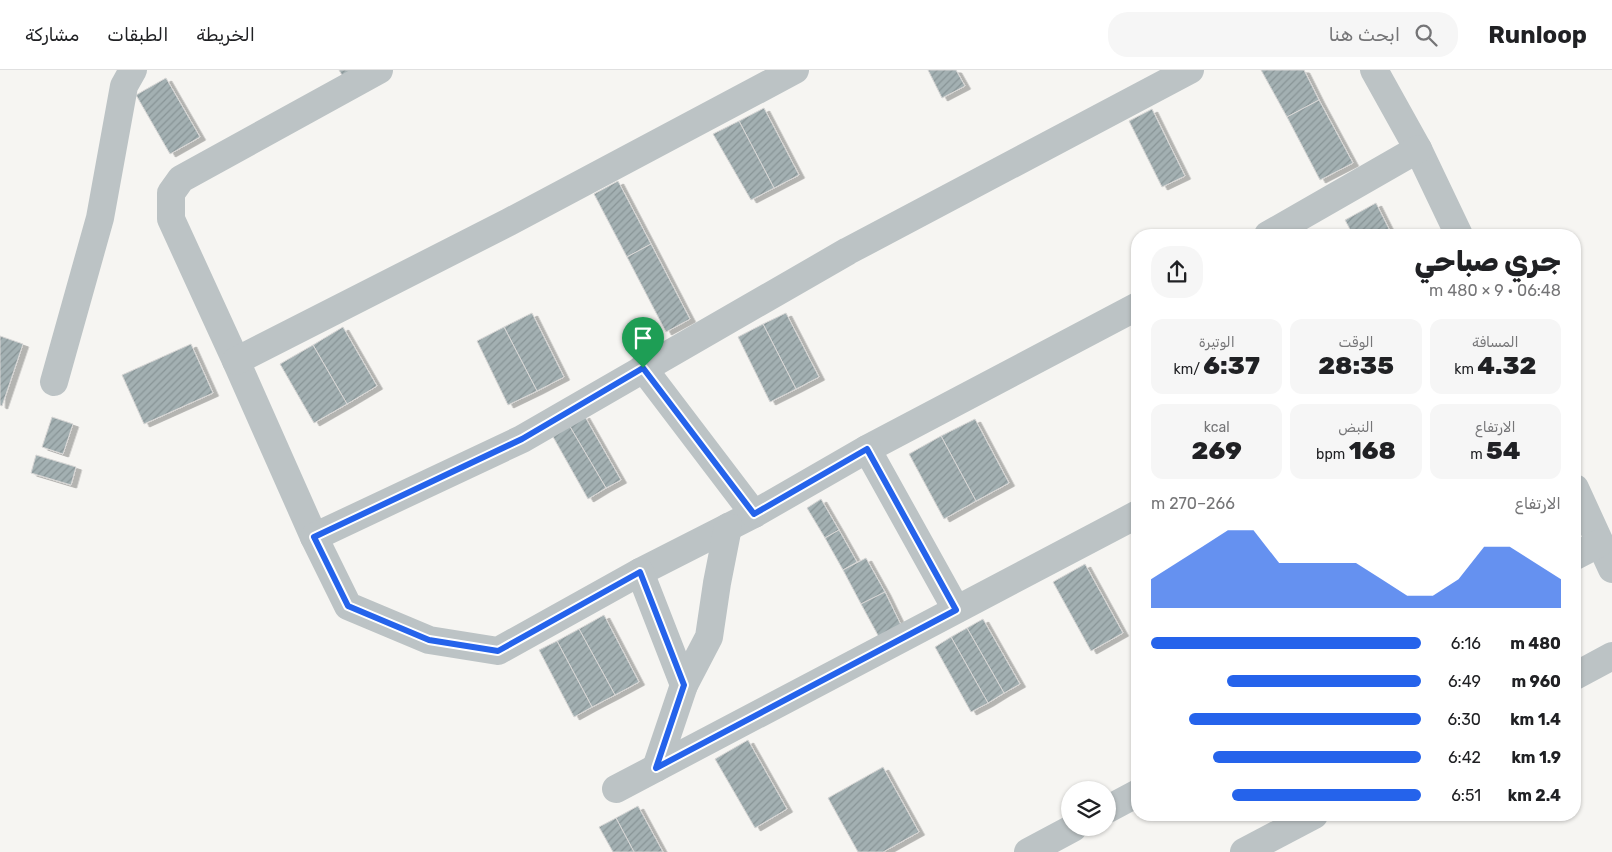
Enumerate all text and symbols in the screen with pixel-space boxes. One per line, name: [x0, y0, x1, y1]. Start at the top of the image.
search box: [1108, 12, 1458, 57]
icon: search: [1412, 21, 1440, 49]
text: Runloop: [1488, 21, 1587, 49]
text: ابحث هنا: [1329, 23, 1400, 46]
text: مشاركة: [25, 24, 79, 46]
text: الطبقات: [107, 24, 168, 46]
text: الخريطة: [196, 24, 255, 46]
text: جري صباحي: [1415, 245, 1561, 278]
button: share: [1151, 246, 1203, 298]
text: 06:48 · 9 × 480 m: [1429, 281, 1561, 300]
pin: [622, 317, 664, 368]
icon: arrive: [629, 324, 657, 352]
text: الوتيرة: [1199, 334, 1235, 351]
text: الوقت: [1338, 334, 1374, 351]
text: المسافة: [1472, 334, 1519, 351]
text: 6:37: [1203, 351, 1260, 380]
text: 28:35: [1318, 351, 1394, 380]
text: 4.32: [1477, 351, 1536, 380]
text: /km: [1173, 361, 1203, 378]
text: km: [1454, 361, 1477, 378]
text: kcal: [1204, 419, 1230, 436]
text: النبض: [1338, 419, 1374, 436]
text: الارتفاع: [1475, 419, 1515, 436]
text: 269: [1192, 436, 1242, 465]
text: 168: [1349, 436, 1396, 465]
text: 54: [1486, 436, 1521, 465]
text: bpm: [1316, 446, 1349, 463]
text: m: [1470, 446, 1486, 463]
text: 266–270 m: [1151, 494, 1235, 513]
text: الارتفاع: [1515, 494, 1561, 513]
text: 6:16: [1451, 634, 1481, 653]
text: 480 m: [1510, 634, 1561, 653]
text: 6:49: [1448, 672, 1481, 691]
text: 960 m: [1511, 672, 1561, 691]
text: 6:30: [1447, 710, 1481, 729]
text: 1.4 km: [1510, 710, 1561, 729]
text: 6:42: [1448, 748, 1481, 767]
text: 1.9 km: [1511, 748, 1561, 767]
map controls: [1061, 781, 1116, 836]
button: layers: [1061, 781, 1116, 836]
text: 6:51: [1451, 786, 1481, 805]
text: 2.4 km: [1508, 786, 1561, 805]

